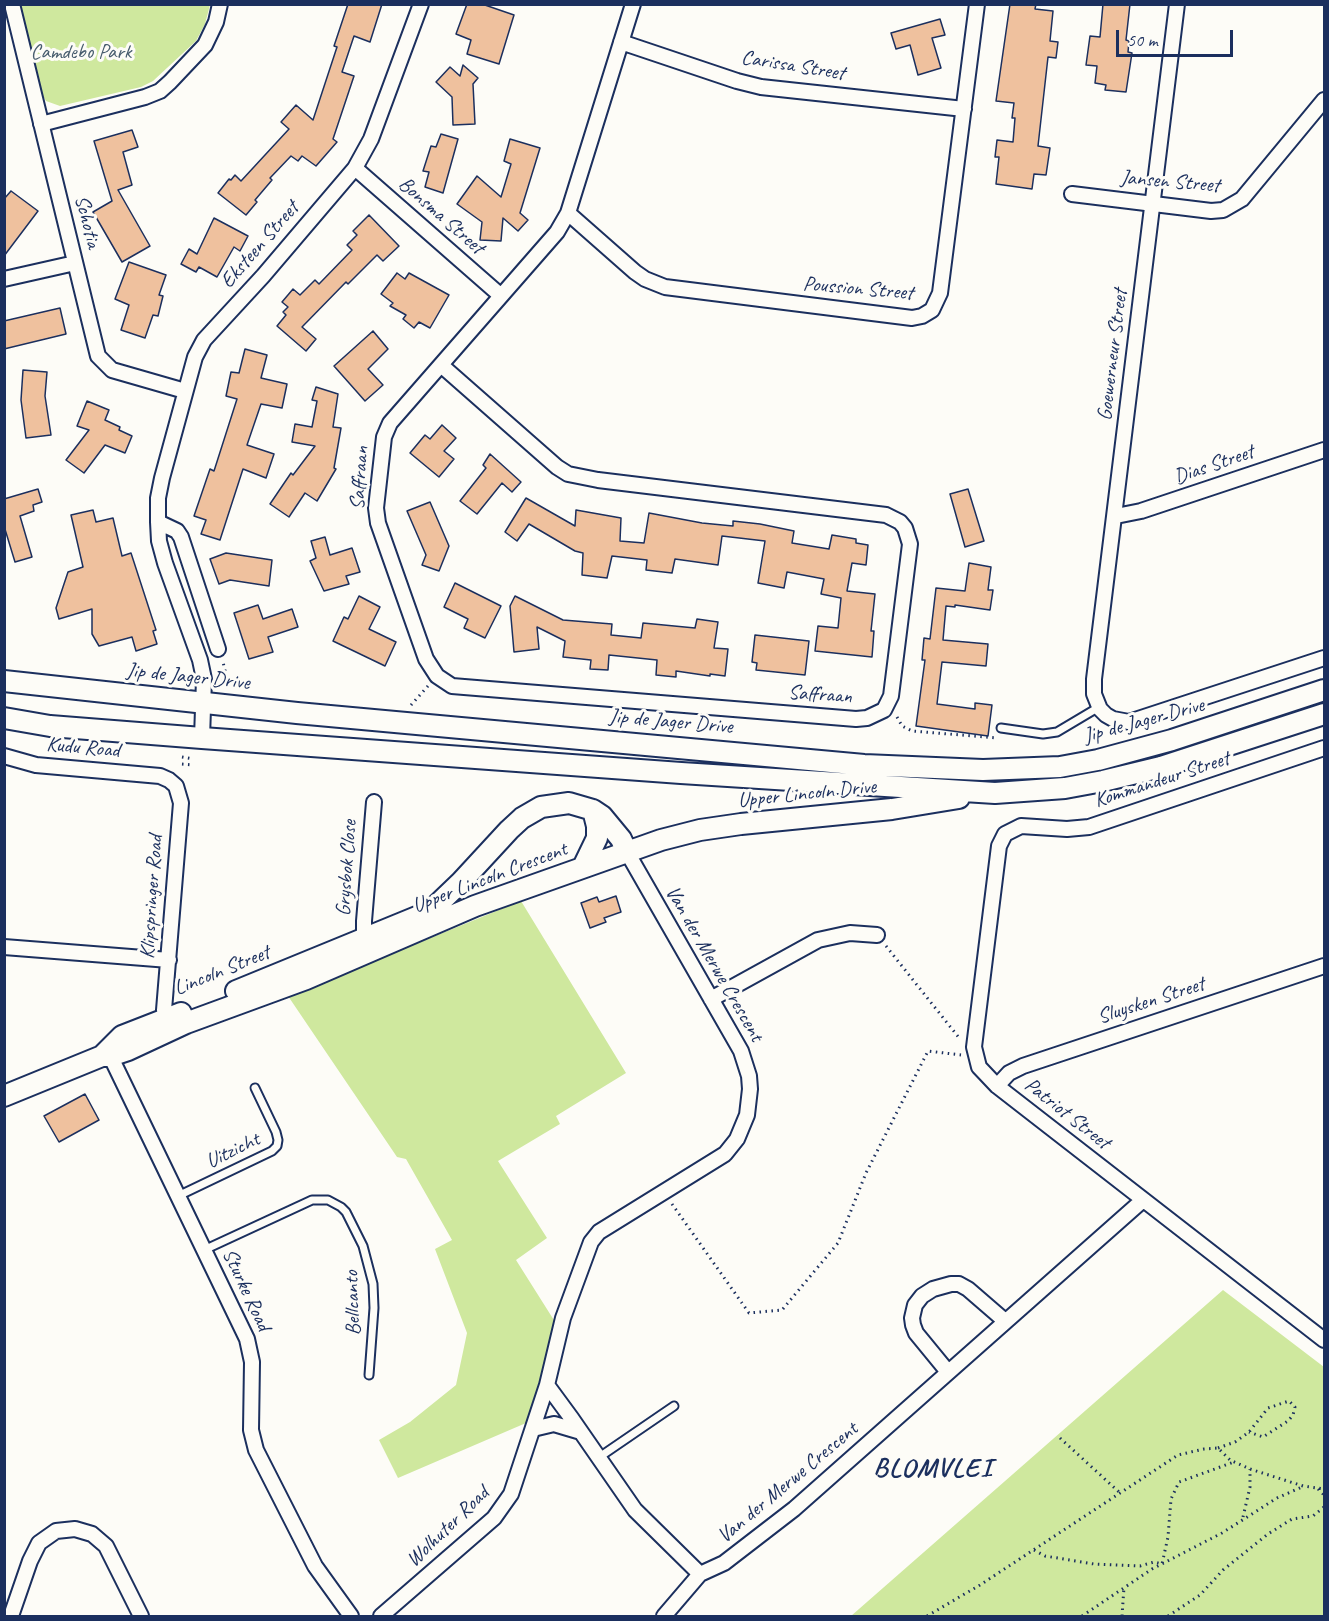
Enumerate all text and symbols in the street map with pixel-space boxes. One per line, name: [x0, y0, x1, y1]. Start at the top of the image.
scale bar: [1119, 18, 1236, 56]
text: 50 m: [1127, 29, 1158, 51]
park label: Camdebo Park: [31, 39, 131, 65]
street label: Carissa Street: [740, 45, 846, 87]
street label: Jansen Street: [1120, 165, 1220, 199]
street label: Bonsma Street: [393, 172, 489, 260]
street label: Schotia: [68, 193, 106, 251]
street label: Eksteen Street: [215, 196, 305, 294]
street label: Poussion Street: [802, 272, 914, 306]
street label: Goewerneur Street: [1092, 288, 1134, 422]
street label: Dias Street: [1171, 440, 1257, 490]
street label: Saffraan: [345, 445, 375, 511]
street label: Jip de Jager Drive: [125, 658, 251, 696]
street label: Saffraan: [787, 680, 853, 710]
street label: Jip de Jager Drive: [1081, 693, 1207, 749]
street label: Jip de Jager Drive: [608, 704, 734, 740]
street label: Kudu Road: [45, 732, 121, 764]
street label: Kommandeur Street: [1091, 746, 1233, 814]
street label: Upper Lincoln Drive: [737, 774, 877, 814]
street label: Grysbok Close: [331, 819, 363, 917]
street label: Klipspringer Road: [135, 834, 169, 960]
street label: Upper Lincoln Crescent: [409, 837, 571, 919]
street label: Van der Merwe Crescent: [659, 882, 769, 1046]
street label: Lincoln Street: [170, 940, 274, 1002]
street label: Sluysken Street: [1094, 972, 1208, 1030]
street label: Patriot Street: [1019, 1073, 1115, 1155]
street label: Uitzicht: [202, 1127, 264, 1175]
street label: Sturke Road: [216, 1245, 276, 1335]
street label: Bellcanto: [339, 1270, 367, 1336]
street label: Van der Merwe Crescent: [713, 1417, 863, 1549]
district label: BLOMVLEI: [873, 1453, 993, 1485]
street label: Wolhuter Road: [401, 1481, 495, 1573]

